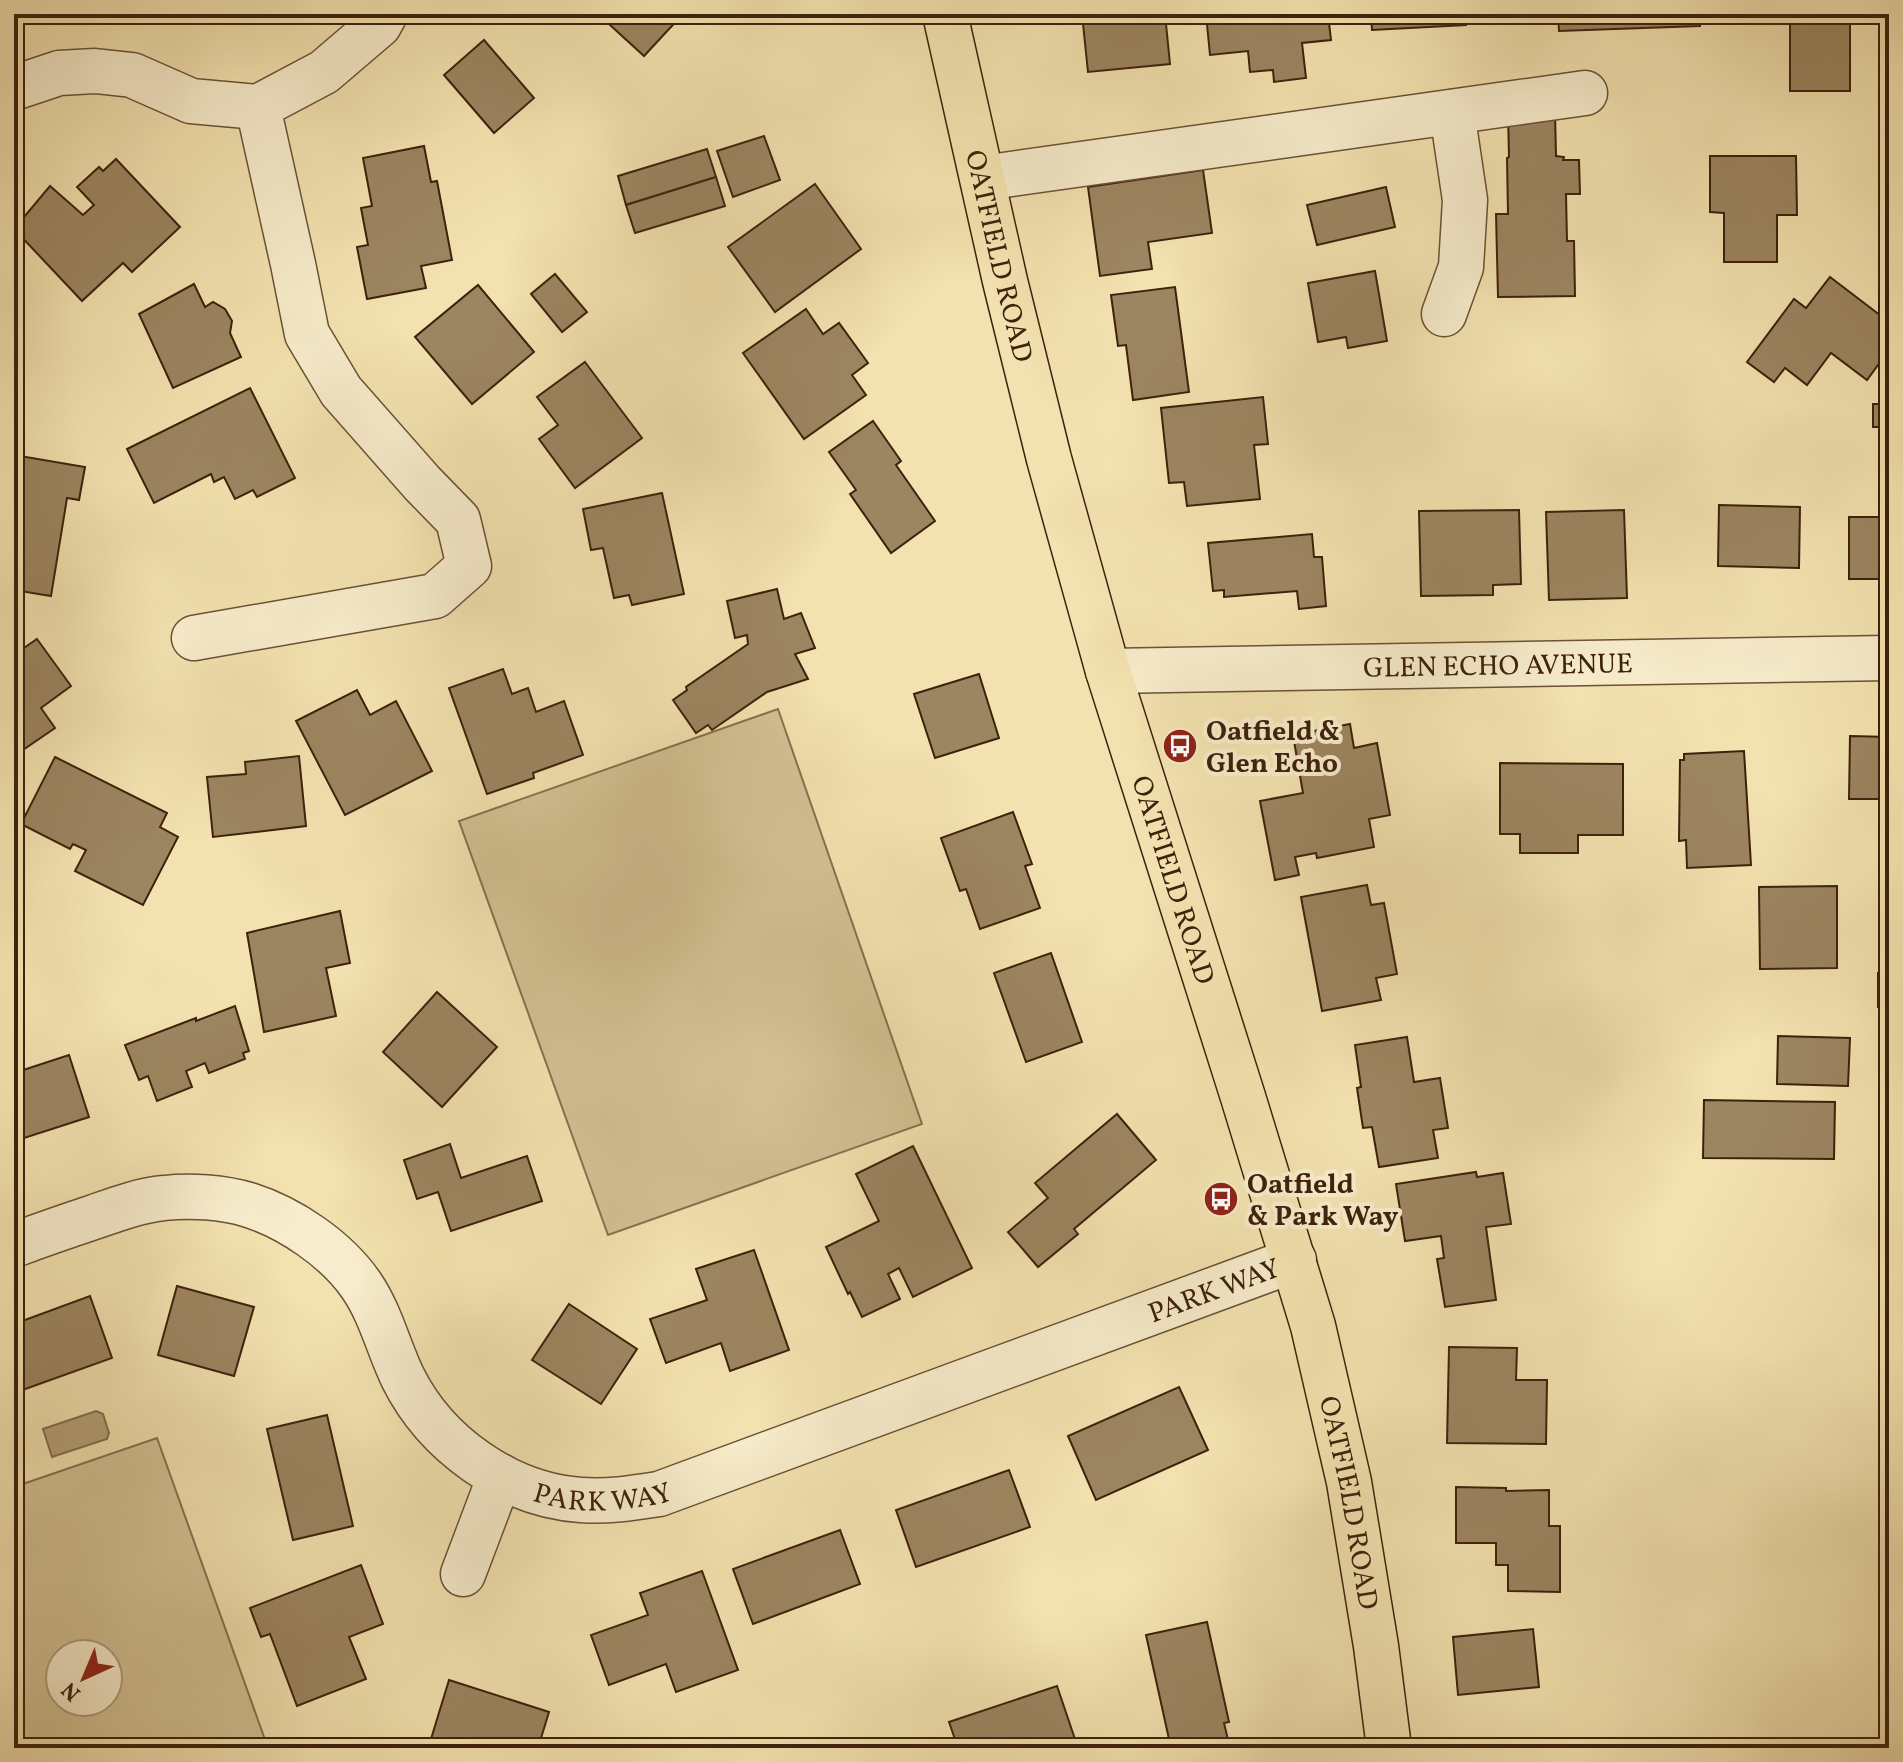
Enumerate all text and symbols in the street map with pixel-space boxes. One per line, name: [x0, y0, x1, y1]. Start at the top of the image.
street label: OATFIELD ROAD: [954, 146, 1041, 367]
street label: GLEN ECHO AVENUE: [1363, 645, 1633, 689]
place label: Oatfield & Glen Echo: [1206, 713, 1340, 784]
bus stop icon: Oatfield & Glen Echo: [1161, 727, 1199, 765]
street label: OATFIELD ROAD: [1120, 771, 1223, 990]
place label: Oatfield & Park Way: [1247, 1166, 1399, 1237]
bus stop icon: Oatfield & Park Way: [1202, 1180, 1240, 1218]
street label: PARK WAY: [1143, 1250, 1286, 1334]
street label: OATFIELD ROAD: [1308, 1393, 1387, 1613]
street label: PARK WAY: [528, 1474, 678, 1523]
north arrow: [44, 1638, 124, 1718]
text: N: [55, 1674, 88, 1707]

